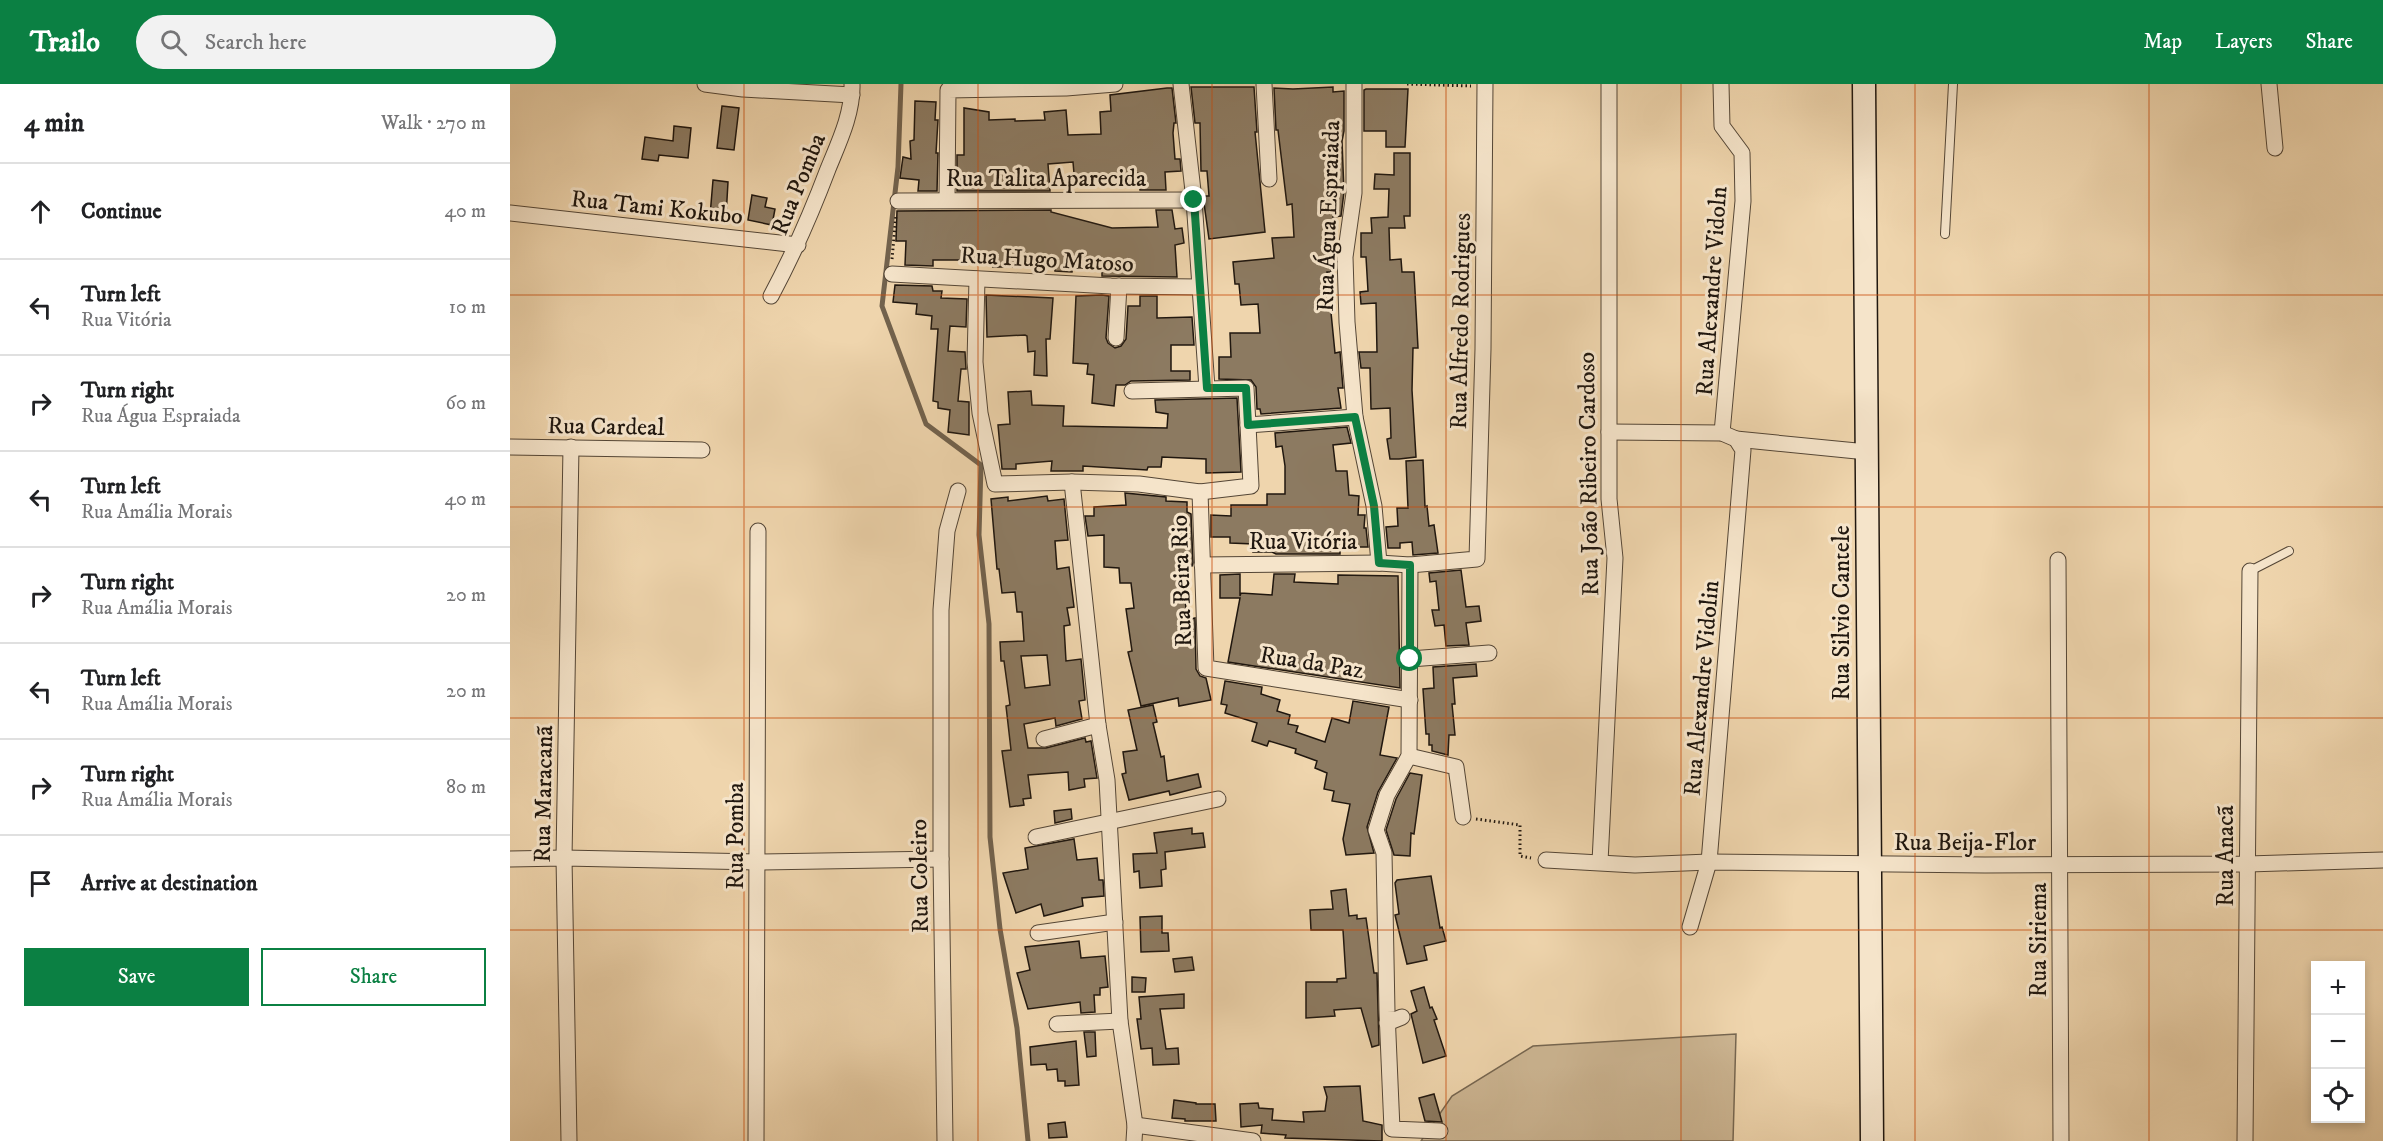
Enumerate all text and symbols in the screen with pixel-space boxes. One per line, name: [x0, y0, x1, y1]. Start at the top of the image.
search box: [136, 15, 556, 69]
text: Trailo: [30, 25, 100, 60]
icon: search: [157, 26, 190, 59]
text: Search here: [205, 29, 307, 56]
text: Map: [2143, 29, 2182, 55]
text: Layers: [2215, 29, 2273, 55]
text: Share: [2306, 29, 2353, 55]
text: 4 min: [24, 107, 84, 140]
text: Walk · 270 m: [381, 111, 486, 136]
street label: Rua Água Espraiada: [1310, 119, 1347, 312]
street label: Rua Pomba: [765, 128, 833, 240]
street label: Rua Talita Aparecida: [946, 164, 1147, 194]
street label: Rua Tami Kokubo: [569, 184, 744, 232]
street label: Rua Alexandre Vidoln: [1690, 185, 1734, 397]
route end: [1180, 186, 1206, 212]
icon: ahead: [24, 195, 57, 228]
text: Continue: [81, 198, 162, 225]
text: 40 m: [444, 199, 486, 224]
street label: Rua Alfredo Rodrigues: [1444, 213, 1478, 430]
street label: Rua Hugo Matoso: [959, 240, 1135, 280]
text: Turn left: [81, 281, 161, 308]
icon: left: [24, 291, 57, 324]
text: 10 m: [449, 295, 486, 320]
text: Rua Vitória: [81, 308, 172, 333]
street label: Rua João Ribeiro Cardoso: [1572, 352, 1606, 596]
text: Turn right: [81, 377, 174, 404]
icon: right: [24, 387, 57, 420]
text: 60 m: [446, 391, 486, 416]
text: Rua Água Espraiada: [81, 404, 241, 429]
street label: Rua Cardeal: [547, 411, 666, 443]
text: Turn left: [81, 473, 161, 500]
icon: left: [24, 483, 57, 516]
text: 40 m: [444, 487, 486, 512]
text: Rua Amália Morais: [81, 500, 232, 525]
street label: Rua Beira Rio: [1165, 514, 1199, 648]
street label: Rua Silvio Cantele: [1827, 525, 1857, 701]
street label: Rua Vitória: [1249, 527, 1358, 557]
text: Turn right: [81, 569, 174, 596]
icon: right: [24, 579, 57, 612]
street label: Rua Alexandre Vidolin: [1678, 579, 1726, 797]
text: 20 m: [446, 583, 486, 608]
text: Rua Amália Morais: [81, 596, 232, 621]
street label: Rua da Paz: [1258, 640, 1366, 686]
route start: [1396, 645, 1422, 671]
text: Turn left: [81, 665, 161, 692]
icon: left: [24, 675, 57, 708]
text: 20 m: [446, 679, 486, 704]
text: Rua Amália Morais: [81, 692, 232, 717]
street label: Rua Maracanã: [528, 724, 560, 863]
text: Turn right: [81, 761, 174, 788]
icon: right: [24, 771, 57, 804]
text: 80 m: [446, 775, 486, 800]
street label: Rua Pomba: [721, 781, 751, 890]
text: Rua Amália Morais: [81, 788, 232, 813]
street label: Rua Anacã: [2211, 804, 2241, 907]
street label: Rua Coleiro: [904, 819, 936, 933]
street label: Rua Beija-Flor: [1894, 828, 2036, 858]
icon: arrive: [24, 867, 57, 900]
text: Arrive at destination: [81, 870, 258, 897]
street label: Rua Siriema: [2024, 882, 2054, 997]
button: Save: [24, 948, 249, 1006]
button: Share: [261, 948, 486, 1006]
map controls: [2311, 961, 2365, 1123]
button: +: [2311, 961, 2365, 1015]
button: −: [2311, 1015, 2365, 1069]
button: locate: [2311, 1069, 2365, 1123]

